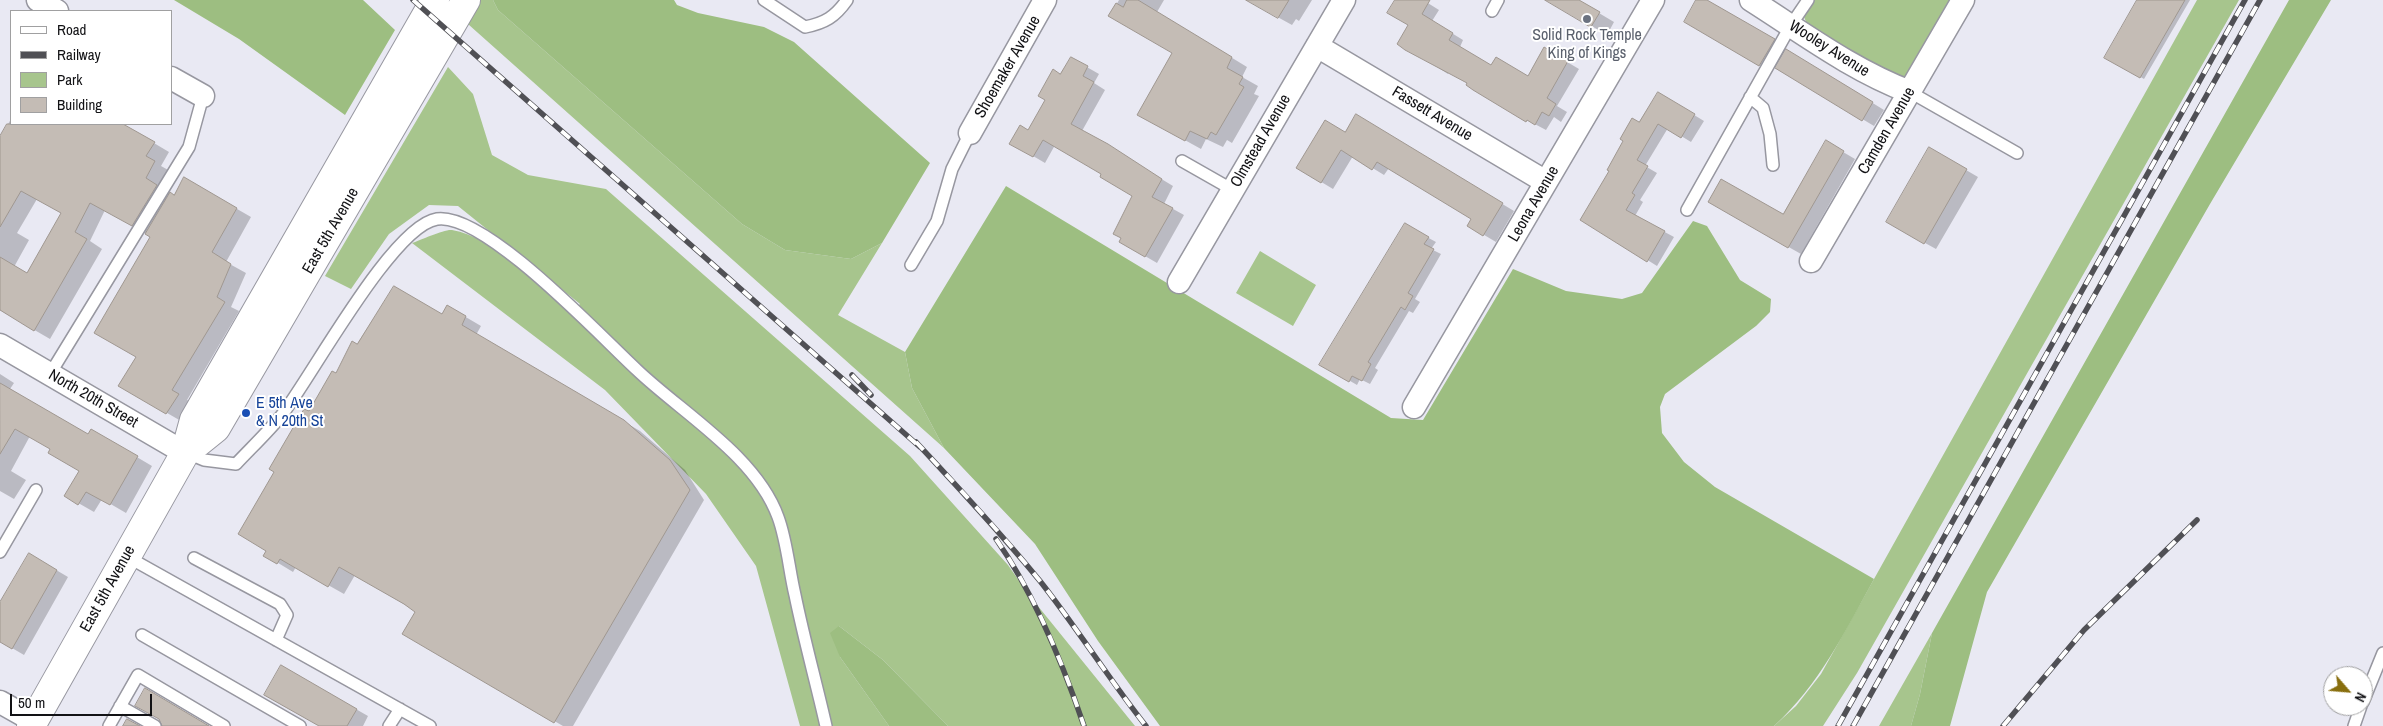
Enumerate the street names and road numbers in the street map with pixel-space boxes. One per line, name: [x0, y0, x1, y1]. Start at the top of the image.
street label: Shoemaker Avenue: [971, 12, 1045, 122]
street label: Wooley Avenue: [1785, 17, 1873, 81]
street label: Fassett Avenue: [1388, 83, 1476, 145]
street label: Camden Avenue: [1854, 84, 1920, 178]
street label: Olmstead Avenue: [1227, 91, 1295, 191]
street label: Leona Avenue: [1505, 163, 1563, 245]
street label: East 5th Avenue: [299, 185, 363, 277]
street label: North 20th Street: [45, 366, 141, 432]
street label: East 5th Avenue: [76, 542, 140, 636]

